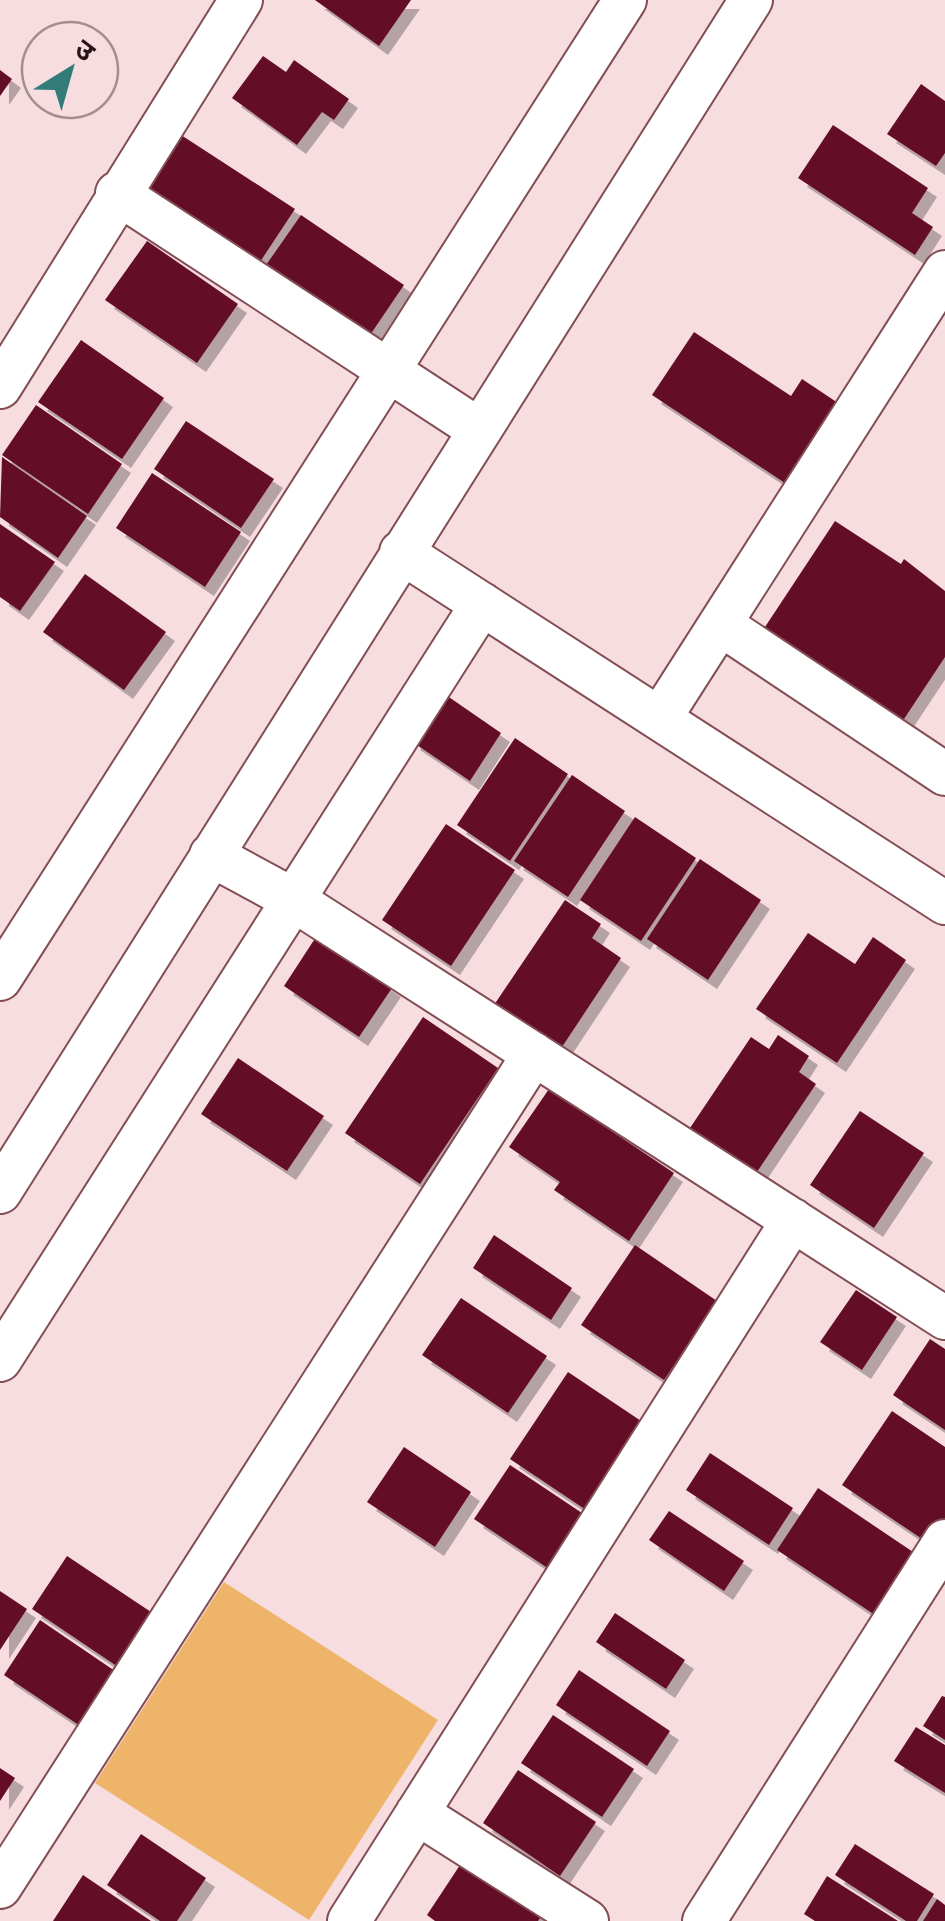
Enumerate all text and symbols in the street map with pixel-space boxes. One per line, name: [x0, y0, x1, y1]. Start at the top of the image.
north arrow: [20, 20, 120, 120]
text: उ: [68, 31, 103, 69]

